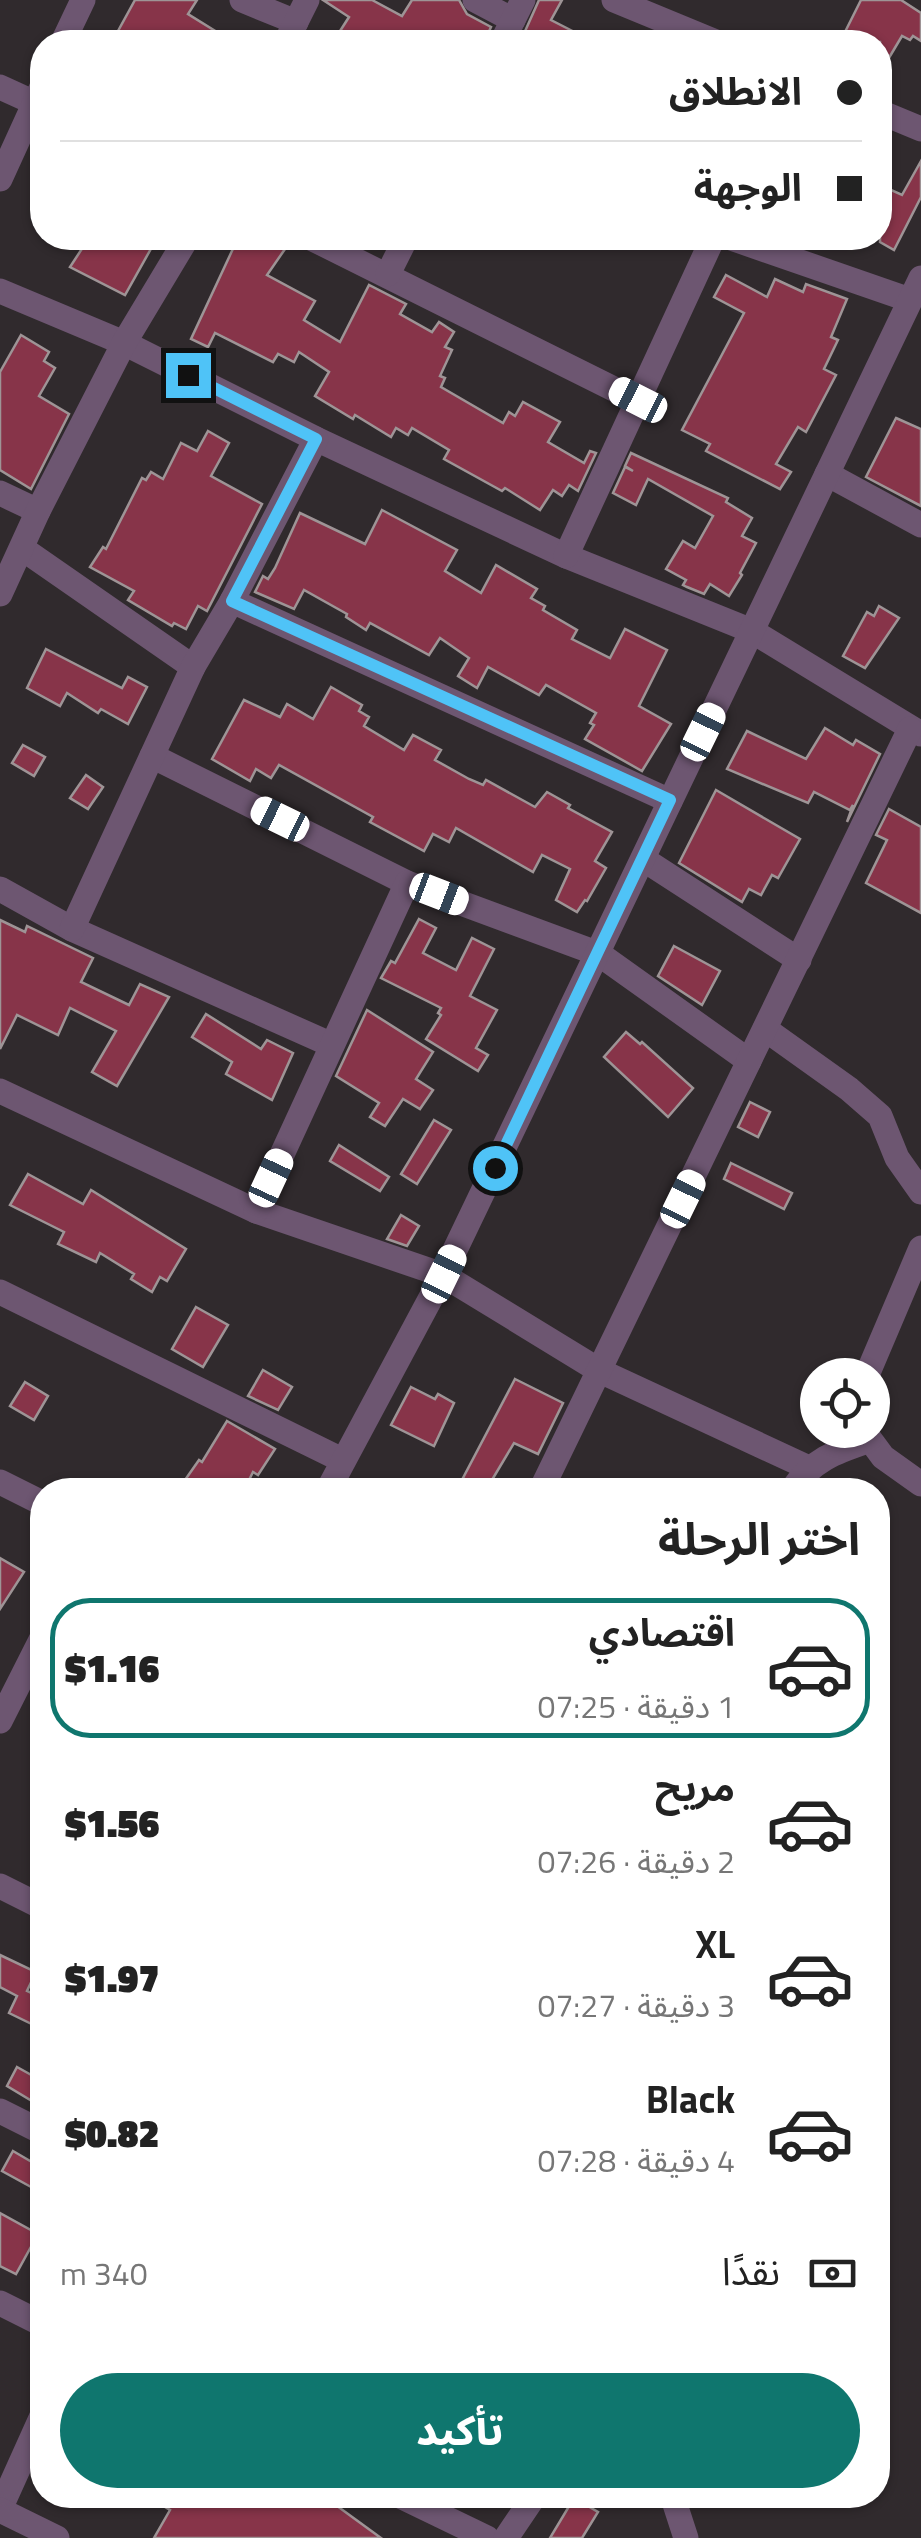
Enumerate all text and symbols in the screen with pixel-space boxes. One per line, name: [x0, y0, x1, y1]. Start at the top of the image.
text: الانطلاق: [669, 62, 802, 120]
text: الوجهة: [694, 158, 802, 216]
route end: [166, 353, 211, 398]
car: [604, 373, 672, 427]
car: [676, 698, 730, 766]
car: [246, 792, 314, 846]
car: [406, 869, 472, 919]
car: [245, 1144, 297, 1212]
route start: [473, 1146, 518, 1191]
car: [656, 1165, 710, 1233]
car: [417, 1240, 471, 1308]
map controls: [800, 1358, 890, 1448]
button: locate: [800, 1358, 890, 1448]
text: اختر الرحلة: [658, 1504, 860, 1572]
text: اقتصادي: [589, 1603, 735, 1661]
icon: car: [765, 1623, 855, 1713]
text: $1.16: [65, 1639, 159, 1697]
text: 1 دقيقة · 07:25: [537, 1682, 735, 1730]
text: مريح: [655, 1758, 735, 1816]
icon: car: [765, 1778, 855, 1868]
text: $1.56: [65, 1794, 159, 1852]
text: 2 دقيقة · 07:26: [537, 1837, 735, 1885]
text: XL: [695, 1915, 735, 1973]
icon: car: [765, 1933, 855, 2023]
text: $1.97: [65, 1949, 159, 2007]
text: 3 دقيقة · 07:27: [537, 1981, 735, 2029]
text: Black: [646, 2070, 735, 2128]
icon: car: [765, 2088, 855, 2178]
text: $0.82: [65, 2104, 159, 2162]
text: 4 دقيقة · 07:28: [537, 2136, 735, 2184]
text: نقدًا: [722, 2242, 780, 2300]
icon: cash: [805, 2246, 860, 2301]
text: 340 m: [60, 2249, 148, 2297]
button: تأكيد: [60, 2373, 860, 2488]

